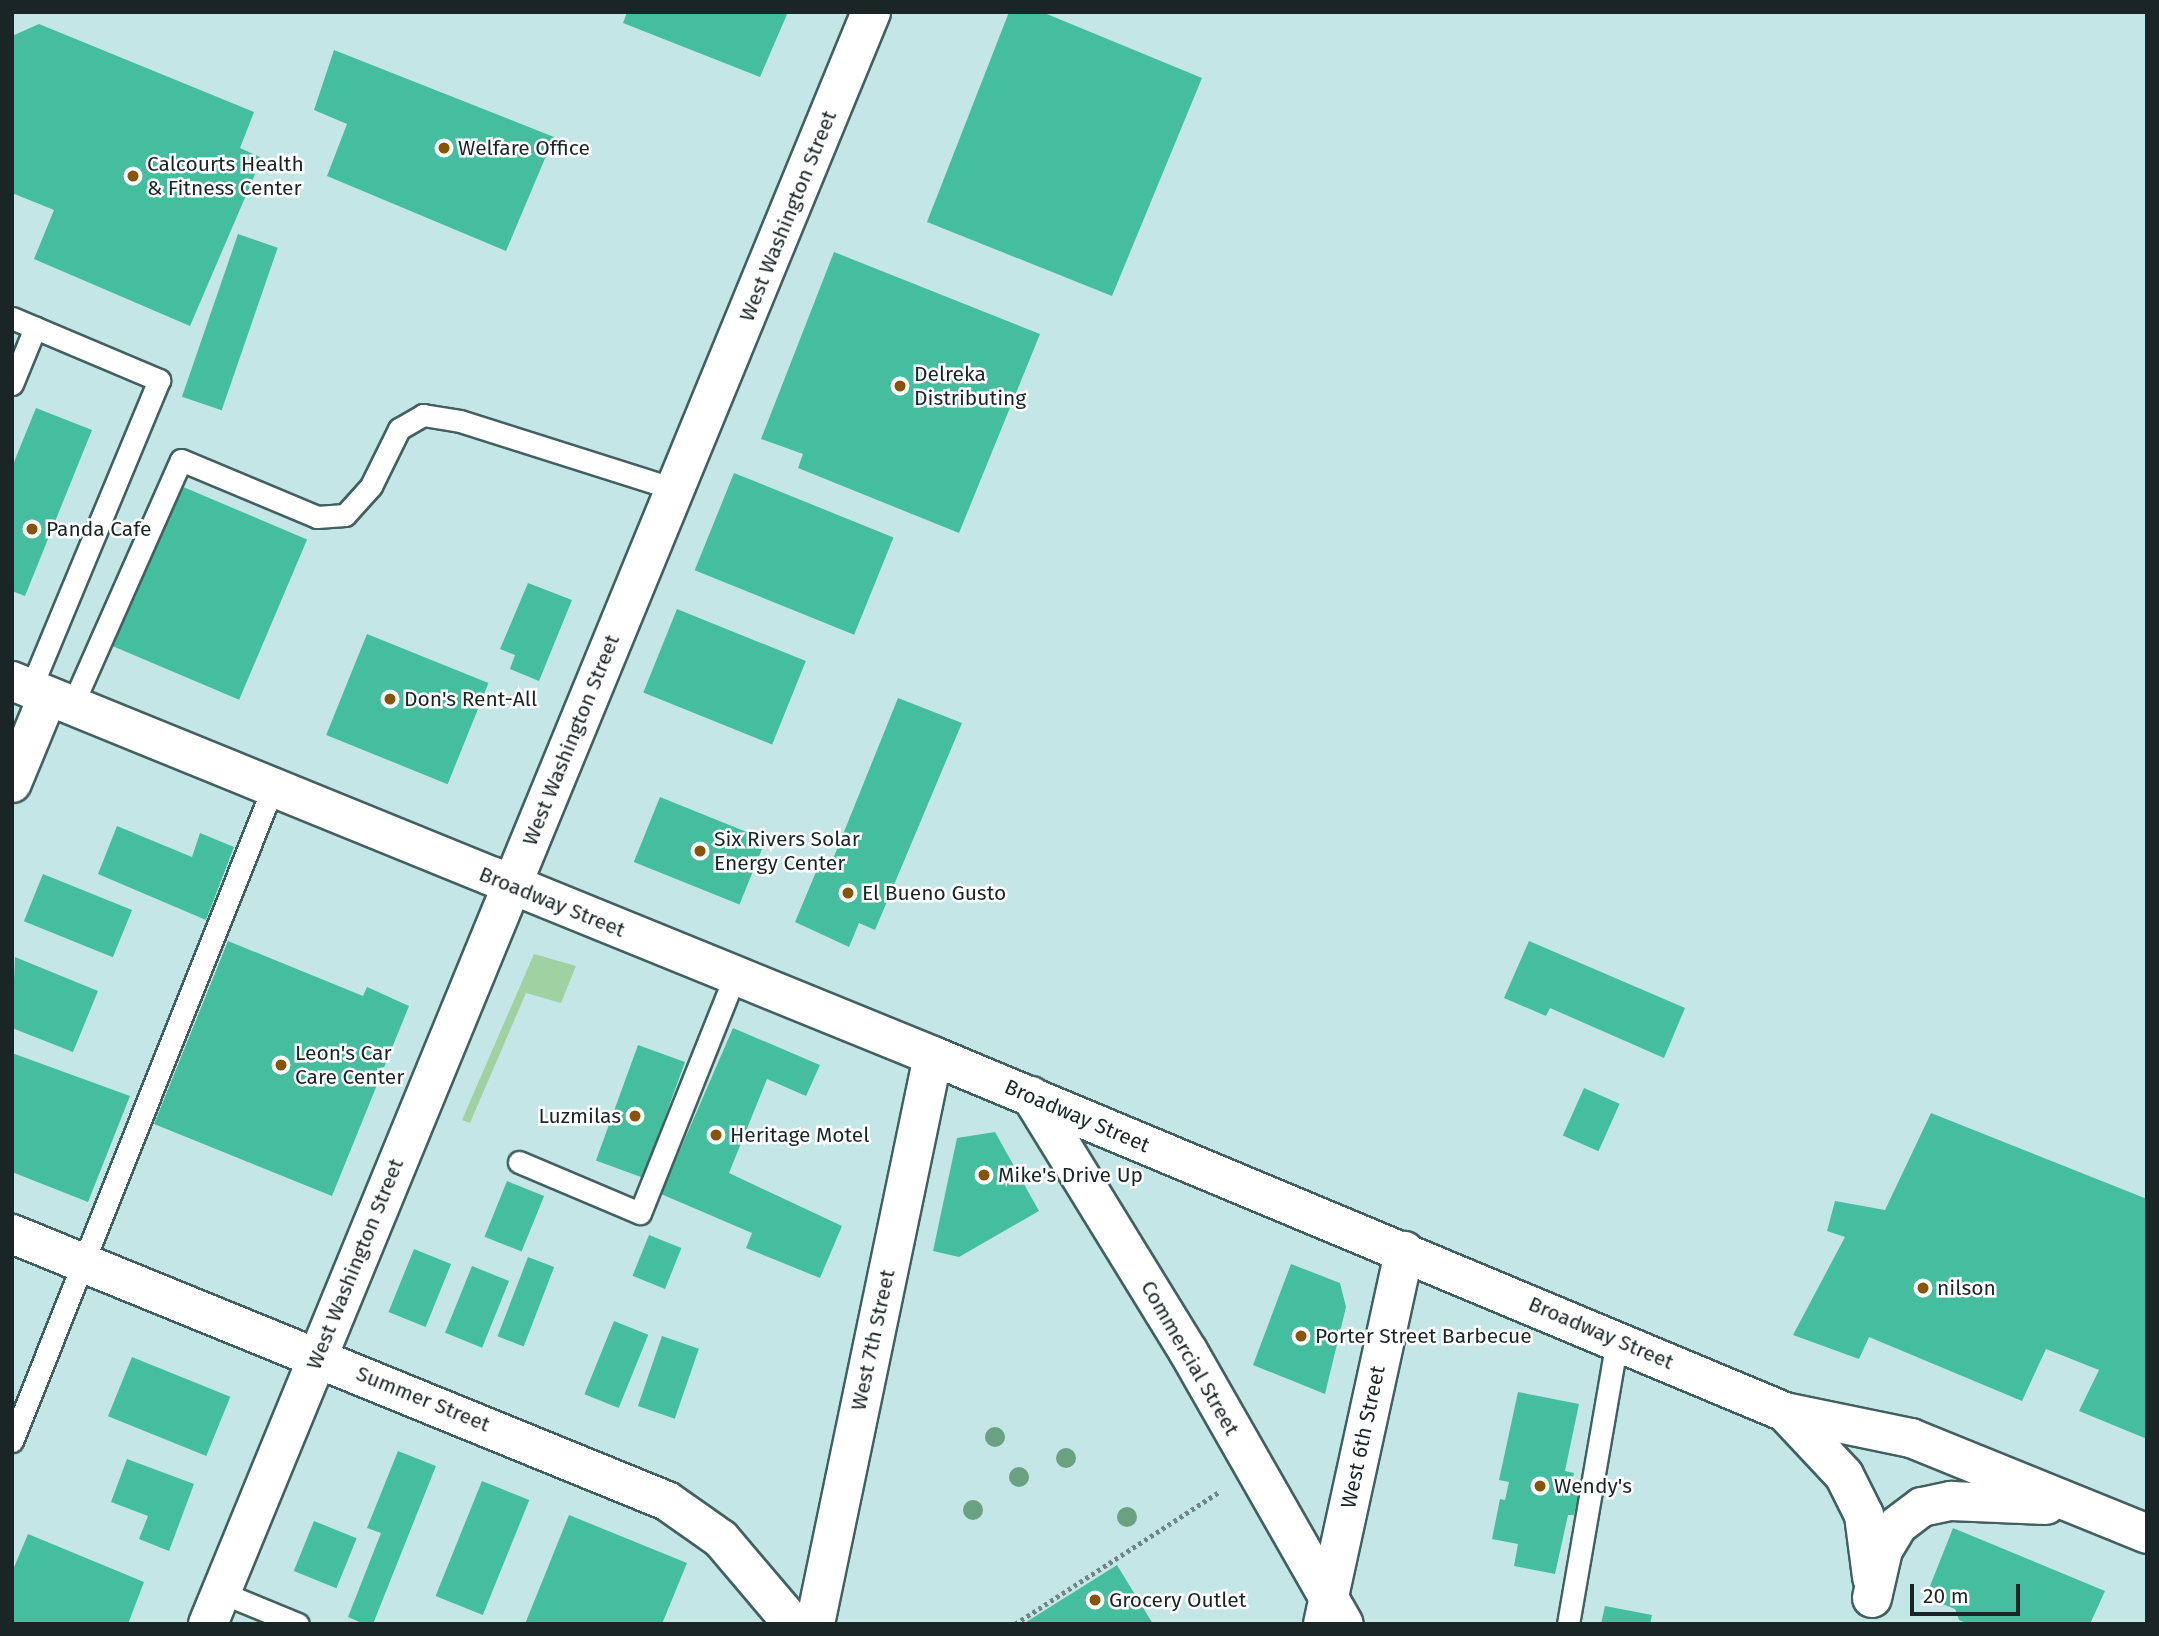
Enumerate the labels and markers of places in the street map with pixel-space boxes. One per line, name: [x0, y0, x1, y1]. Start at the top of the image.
place label: Welfare Office: [458, 135, 590, 161]
marker: Welfare Office: [436, 140, 452, 156]
place label: Calcourts Health & Fitness Center: [147, 151, 304, 201]
marker: Calcourts Health & Fitness Center: [125, 168, 141, 184]
place label: Delreka Distributing: [914, 361, 1026, 411]
marker: Delreka Distributing: [892, 378, 908, 394]
place label: Panda Cafe: [46, 516, 152, 542]
marker: Panda Cafe: [24, 521, 40, 537]
place label: Don's Rent-All: [404, 686, 537, 712]
marker: Don's Rent-All: [382, 691, 398, 707]
place label: Six Rivers Solar Energy Center: [714, 826, 860, 876]
marker: Six Rivers Solar Energy Center: [692, 843, 708, 859]
place label: El Bueno Gusto: [862, 880, 1006, 906]
marker: El Bueno Gusto: [840, 885, 856, 901]
place label: Leon's Car Care Center: [295, 1040, 404, 1090]
marker: Leon's Car Care Center: [273, 1057, 289, 1073]
place label: Luzmilas: [538, 1103, 621, 1129]
marker: Luzmilas: [627, 1108, 643, 1124]
place label: Heritage Motel: [730, 1122, 869, 1148]
marker: Heritage Motel: [708, 1127, 724, 1143]
place label: Mike's Drive Up: [998, 1162, 1143, 1188]
marker: Mike's Drive Up: [976, 1167, 992, 1183]
place label: nilson: [1937, 1275, 1996, 1301]
marker: nilson: [1915, 1280, 1931, 1296]
place label: Porter Street Barbecue: [1315, 1323, 1532, 1349]
marker: Porter Street Barbecue: [1293, 1328, 1309, 1344]
place label: Wendy's: [1554, 1473, 1632, 1499]
marker: Wendy's: [1532, 1478, 1548, 1494]
place label: Grocery Outlet: [1109, 1587, 1246, 1613]
marker: Grocery Outlet: [1087, 1592, 1103, 1608]

